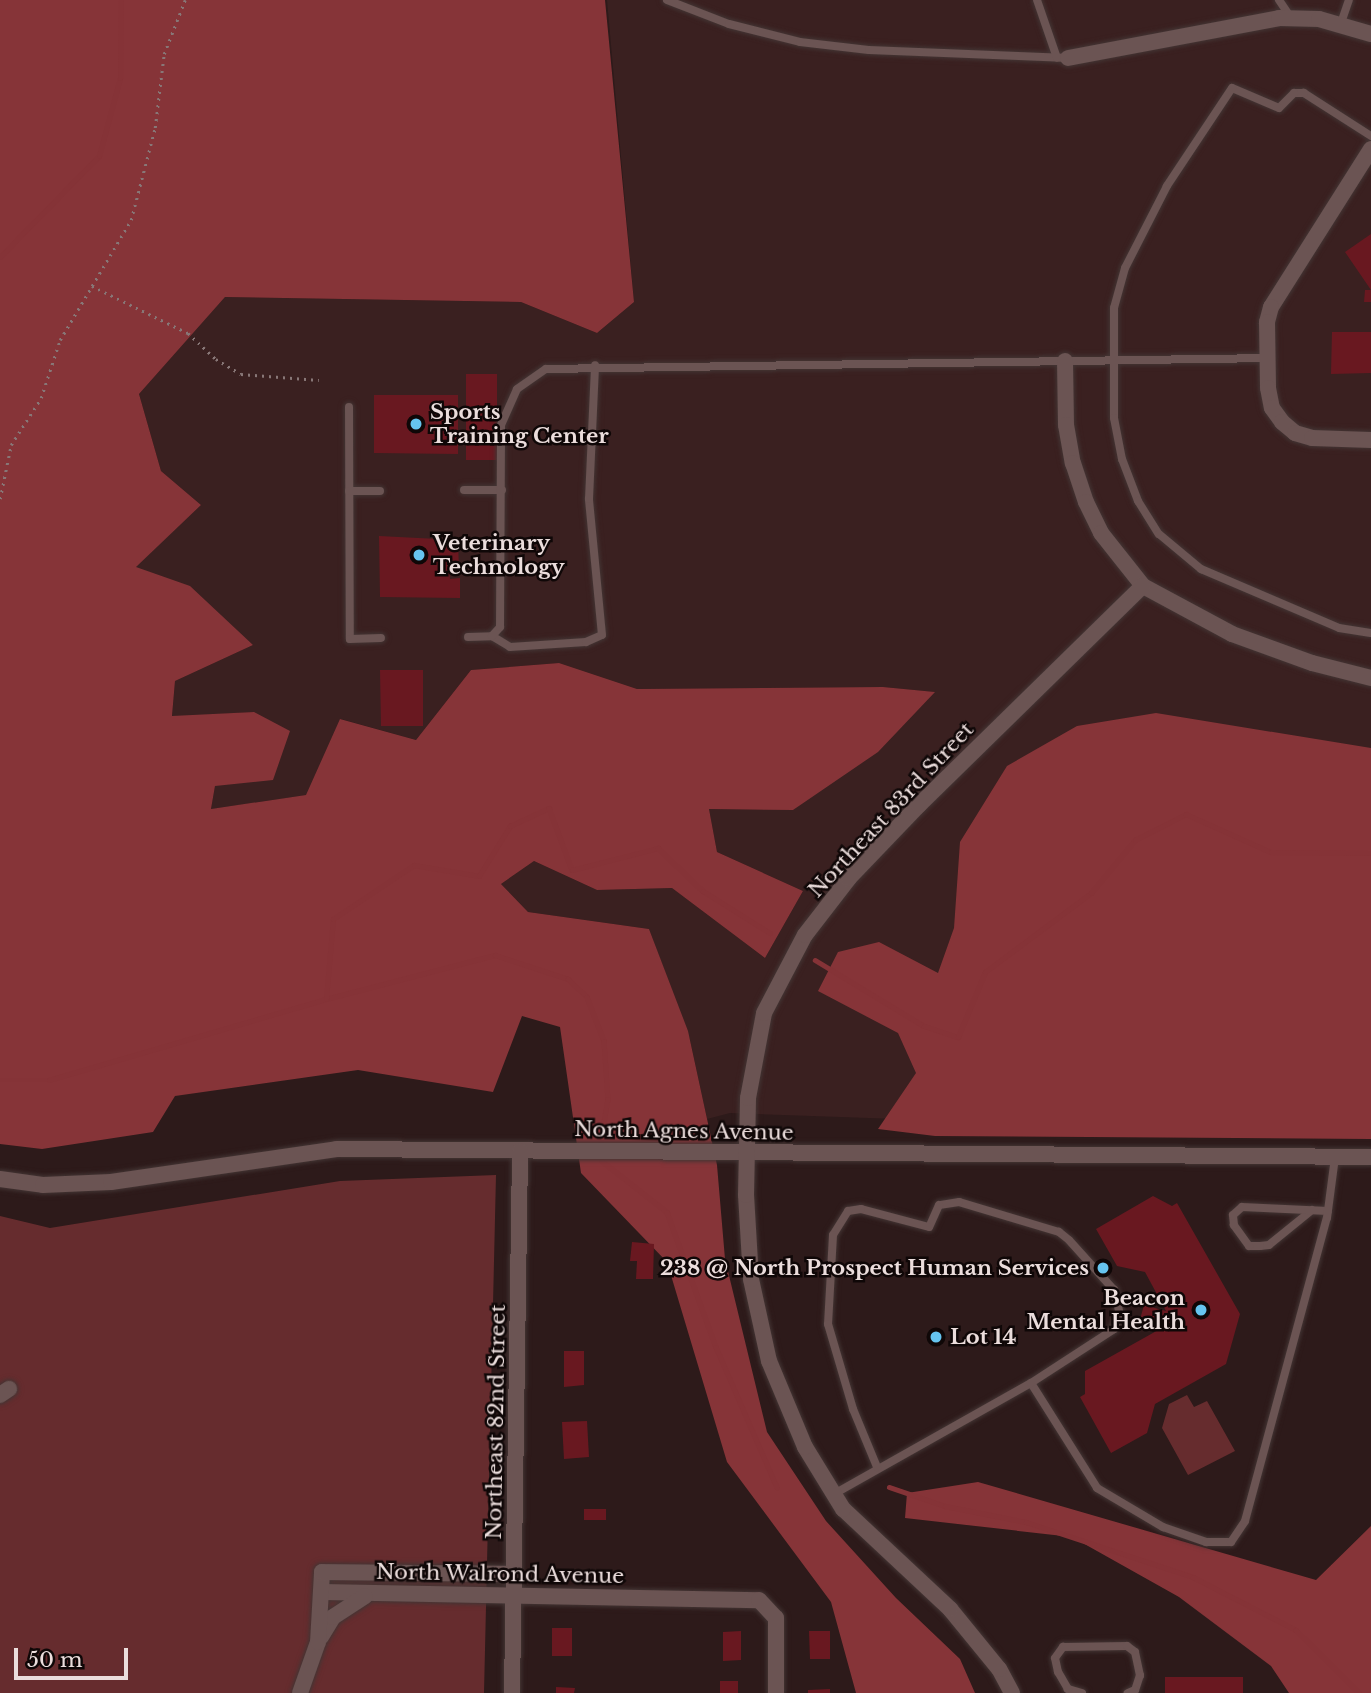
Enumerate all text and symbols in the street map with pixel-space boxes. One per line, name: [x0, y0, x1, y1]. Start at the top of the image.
place label: Sports Training Center: [430, 399, 609, 449]
marker: Sports Training Center: [408, 416, 424, 432]
place label: Veterinary Technology: [433, 530, 565, 580]
marker: Veterinary Technology: [411, 547, 427, 563]
street label: Northeast 83rd Street: [803, 717, 979, 903]
street label: North Agnes Avenue: [573, 1116, 795, 1146]
place label: 238 @ North Prospect Human Services: [660, 1255, 1089, 1281]
marker: 238 @ North Prospect Human Services: [1095, 1260, 1111, 1276]
place label: Beacon Mental Health: [1027, 1285, 1185, 1335]
marker: Beacon Mental Health: [1191, 1300, 1211, 1320]
street label: Northeast 82nd Street: [481, 1304, 511, 1540]
place label: Lot 14: [950, 1324, 1016, 1350]
marker: Lot 14: [928, 1329, 944, 1345]
street label: North Walrond Avenue: [375, 1559, 625, 1589]
scale bar: [18, 1634, 131, 1678]
text: 50 m: [27, 1647, 82, 1673]

